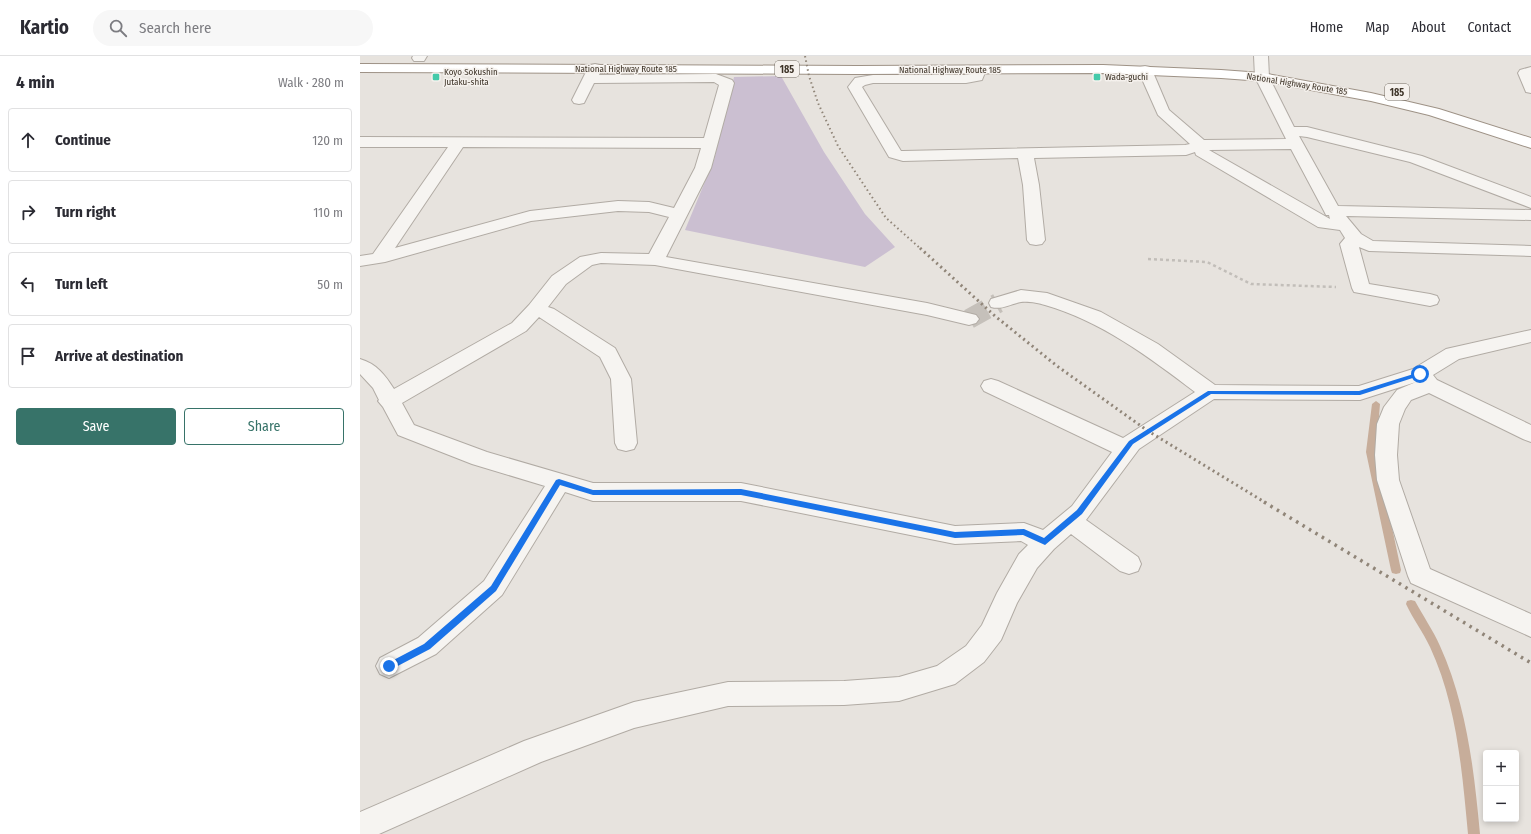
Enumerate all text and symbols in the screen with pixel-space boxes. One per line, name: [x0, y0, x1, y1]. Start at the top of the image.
search box: [93, 10, 373, 46]
text: Kartio: [20, 16, 69, 39]
icon: search: [107, 17, 129, 39]
text: Search here: [139, 19, 211, 37]
text: Home: [1310, 19, 1343, 36]
text: Map: [1365, 19, 1389, 36]
text: About: [1411, 19, 1446, 36]
text: Contact: [1468, 19, 1511, 36]
road number: 185: [775, 61, 799, 77]
street label: National Highway Route 185: [575, 64, 677, 74]
street label: National Highway Route 185: [899, 65, 1001, 75]
place label: Koyo Sokushin Jutaku-shita: [444, 67, 498, 87]
street label: National Highway Route 185: [1246, 71, 1348, 97]
text: 4 min: [16, 72, 55, 93]
marker: Koyo Sokushin Jutaku-shita: [431, 72, 441, 82]
marker: Wada-guchi: [1092, 72, 1102, 82]
place label: Wada-guchi: [1105, 72, 1148, 82]
text: Walk · 280 m: [278, 75, 344, 90]
road number: 185: [1385, 84, 1409, 100]
icon: ahead: [17, 129, 39, 151]
text: Continue: [55, 131, 111, 149]
text: 120 m: [312, 133, 343, 148]
icon: right: [17, 201, 39, 223]
text: Turn right: [55, 203, 116, 221]
text: 110 m: [313, 205, 343, 220]
icon: left: [17, 273, 39, 295]
text: Turn left: [55, 275, 108, 293]
text: 50 m: [317, 277, 343, 292]
icon: arrive: [17, 345, 39, 367]
text: Arrive at destination: [55, 347, 183, 365]
route start: [1411, 365, 1429, 383]
button: Save: [16, 408, 176, 445]
button: Share: [184, 408, 344, 445]
route end: [380, 657, 398, 675]
map controls: [1483, 750, 1519, 822]
button: +: [1483, 750, 1519, 786]
button: −: [1483, 786, 1519, 822]

